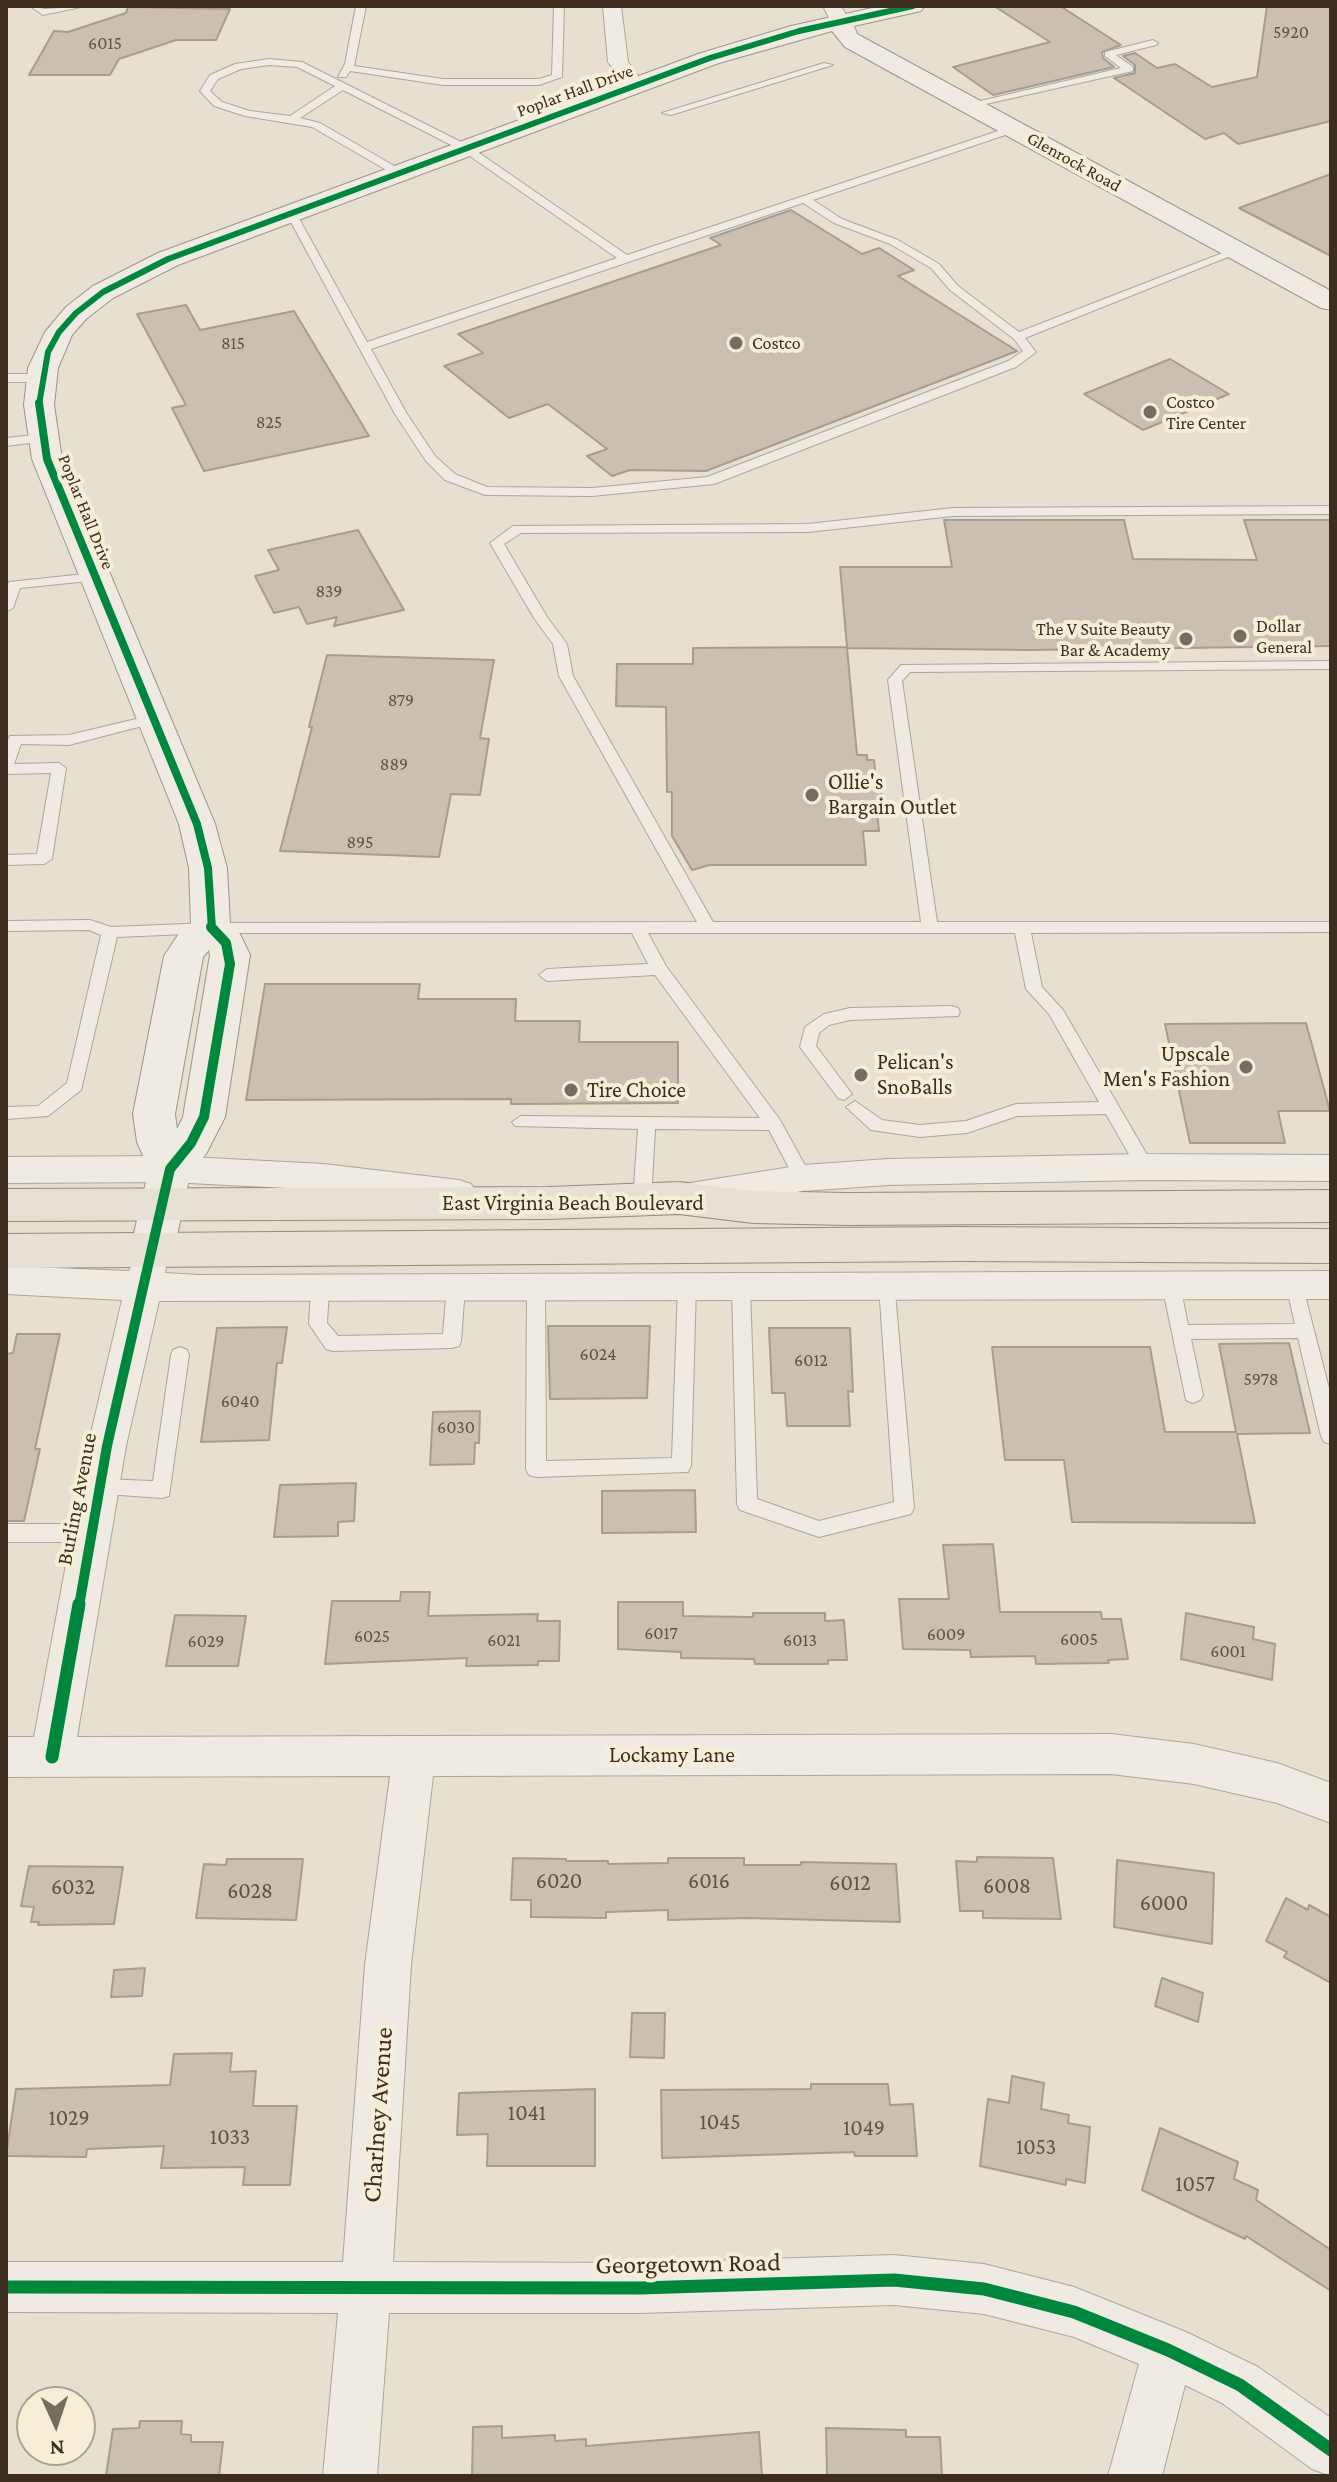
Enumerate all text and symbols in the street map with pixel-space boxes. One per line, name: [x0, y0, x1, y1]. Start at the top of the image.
house number: 5920: [1273, 21, 1309, 43]
house number: 6015: [88, 32, 122, 54]
street label: Poplar Hall Drive: [514, 60, 636, 122]
street label: Glenrock Road: [1023, 127, 1125, 197]
house number: 815: [221, 332, 245, 354]
place label: Costco: [752, 332, 801, 354]
marker: Costco: [727, 334, 745, 352]
place label: Costco Tire Center: [1166, 391, 1246, 434]
marker: Costco Tire Center: [1141, 403, 1159, 421]
house number: 825: [256, 411, 282, 433]
street label: Poplar Hall Drive: [53, 451, 119, 573]
house number: 839: [316, 580, 342, 602]
place label: Dollar General: [1256, 615, 1312, 658]
place label: The V Suite Beauty Bar & Academy: [1036, 618, 1170, 660]
marker: Dollar General: [1231, 627, 1249, 645]
marker: The V Suite Beauty Bar & Academy: [1177, 630, 1195, 648]
house number: 879: [388, 689, 414, 711]
house number: 889: [380, 753, 408, 775]
place label: Ollie's Bargain Outlet: [828, 769, 956, 820]
marker: Ollie's Bargain Outlet: [803, 786, 821, 804]
house number: 895: [347, 831, 373, 853]
place label: Upscale Men's Fashion: [1103, 1041, 1230, 1092]
place label: Pelican's SnoBalls: [877, 1049, 954, 1100]
marker: Upscale Men's Fashion: [1237, 1058, 1255, 1076]
marker: Pelican's SnoBalls: [852, 1066, 870, 1084]
place label: Tire Choice: [587, 1077, 686, 1103]
marker: Tire Choice: [562, 1081, 580, 1099]
street label: East Virginia Beach Boulevard: [442, 1190, 704, 1216]
house number: 6024: [580, 1343, 616, 1365]
house number: 6012: [794, 1349, 828, 1371]
house number: 5978: [1244, 1368, 1278, 1390]
house number: 6040: [221, 1390, 259, 1412]
house number: 6030: [437, 1416, 475, 1438]
street label: Burling Avenue: [51, 1431, 103, 1567]
house number: 6017: [644, 1622, 678, 1644]
house number: 6009: [927, 1623, 965, 1645]
house number: 6025: [354, 1625, 390, 1647]
house number: 6005: [1060, 1628, 1098, 1650]
house number: 6021: [487, 1629, 521, 1651]
house number: 6013: [783, 1629, 817, 1651]
house number: 6029: [188, 1630, 224, 1652]
house number: 6001: [1210, 1640, 1246, 1662]
street label: Lockamy Lane: [609, 1742, 735, 1768]
house number: 6020: [536, 1868, 582, 1894]
house number: 6016: [688, 1868, 730, 1894]
house number: 6012: [829, 1870, 871, 1896]
house number: 6008: [983, 1873, 1031, 1899]
house number: 6032: [51, 1874, 95, 1900]
house number: 6028: [227, 1878, 273, 1904]
house number: 6000: [1140, 1890, 1188, 1916]
street label: Charlney Avenue: [356, 2026, 400, 2204]
house number: 1041: [508, 2100, 546, 2126]
house number: 1029: [48, 2105, 90, 2131]
house number: 1045: [699, 2109, 741, 2135]
house number: 1049: [843, 2115, 885, 2141]
house number: 1033: [210, 2124, 250, 2150]
house number: 1053: [1016, 2134, 1056, 2160]
house number: 1057: [1175, 2171, 1215, 2197]
street label: Georgetown Road: [595, 2247, 781, 2281]
north arrow: [16, 2386, 96, 2466]
text: N: [49, 2436, 65, 2461]

